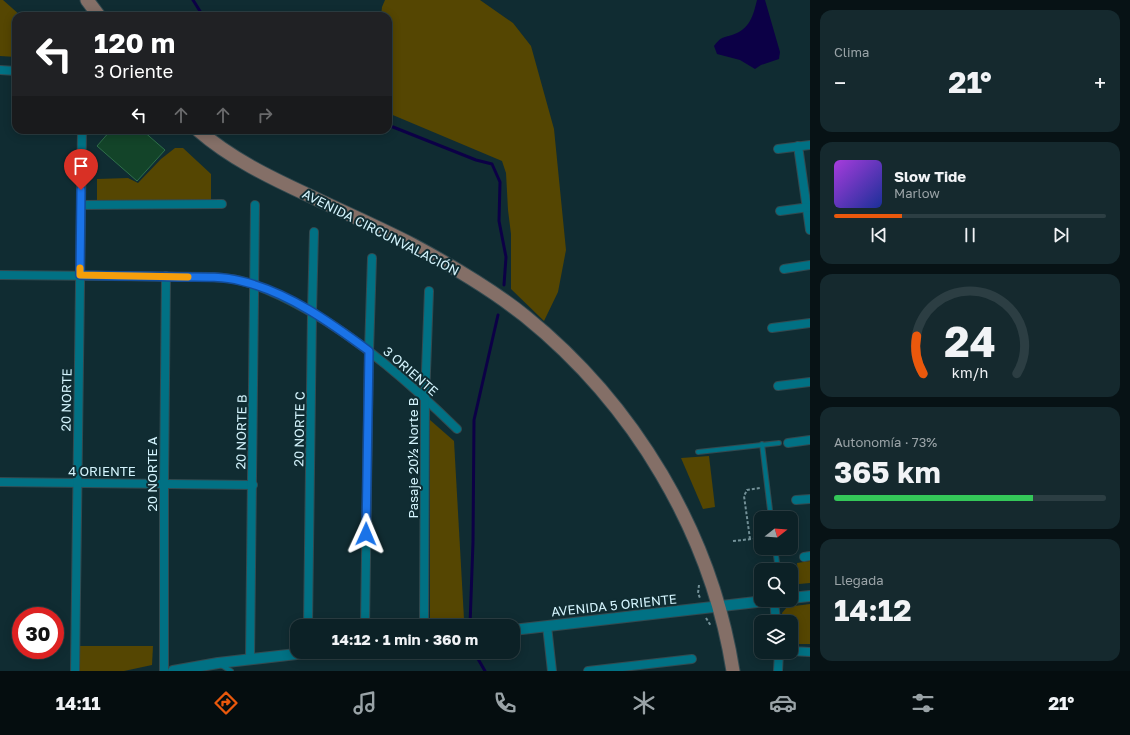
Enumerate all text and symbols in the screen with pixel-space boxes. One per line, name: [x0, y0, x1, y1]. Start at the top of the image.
text: 120 m: [94, 26, 175, 59]
icon: left: [28, 28, 80, 80]
text: Clima: [834, 44, 869, 60]
text: 3 Oriente: [94, 60, 173, 82]
text: 21°: [948, 64, 992, 100]
text: −: [834, 69, 846, 96]
text: +: [1094, 69, 1106, 96]
icon: left: [128, 104, 150, 126]
icon: ahead: [170, 104, 192, 126]
icon: ahead: [212, 104, 234, 126]
icon: right: [254, 104, 276, 126]
pin: [64, 149, 98, 190]
icon: arrive: [70, 155, 92, 177]
text: Slow Tide: [894, 167, 966, 185]
street label: AVENIDA CIRCUNVALACIÓN: [300, 185, 462, 279]
text: Marlow: [894, 185, 940, 201]
icon: previous: [868, 224, 890, 246]
icon: pause: [959, 224, 981, 246]
icon: next: [1050, 224, 1072, 246]
text: 24: [944, 315, 996, 365]
street label: 3 ORIENTE: [380, 343, 442, 399]
text: km/h: [952, 363, 988, 380]
street label: 20 NORTE: [57, 368, 75, 432]
street label: 20 NORTE C: [290, 391, 308, 467]
street label: 20 NORTE B: [232, 394, 250, 470]
street label: Pasaje 20½ Norte B: [405, 397, 421, 519]
text: Autonomía · 73%: [834, 434, 937, 450]
street label: 20 NORTE A: [144, 436, 160, 512]
text: 365 km: [834, 454, 941, 490]
street label: 4 ORIENTE: [68, 463, 136, 479]
north arrow: [754, 511, 798, 555]
map controls: [754, 511, 798, 659]
position arrow: [345, 513, 387, 555]
button: search: [754, 563, 798, 607]
text: Llegada: [834, 572, 884, 588]
street label: AVENIDA 5 ORIENTE: [550, 590, 678, 620]
text: 14:12: [834, 592, 912, 628]
speed limit sign: 30: [12, 607, 64, 659]
button: layers: [754, 615, 798, 659]
text: 14:12 · 1 min · 360 m: [332, 630, 478, 648]
icon: directions: [212, 689, 240, 717]
icon: music: [351, 689, 379, 717]
icon: phone: [491, 689, 519, 717]
icon: climate: [630, 689, 658, 717]
icon: car: [769, 689, 797, 717]
icon: filters: [909, 689, 937, 717]
text: 14:11: [56, 692, 101, 714]
text: 21°: [1048, 692, 1074, 714]

